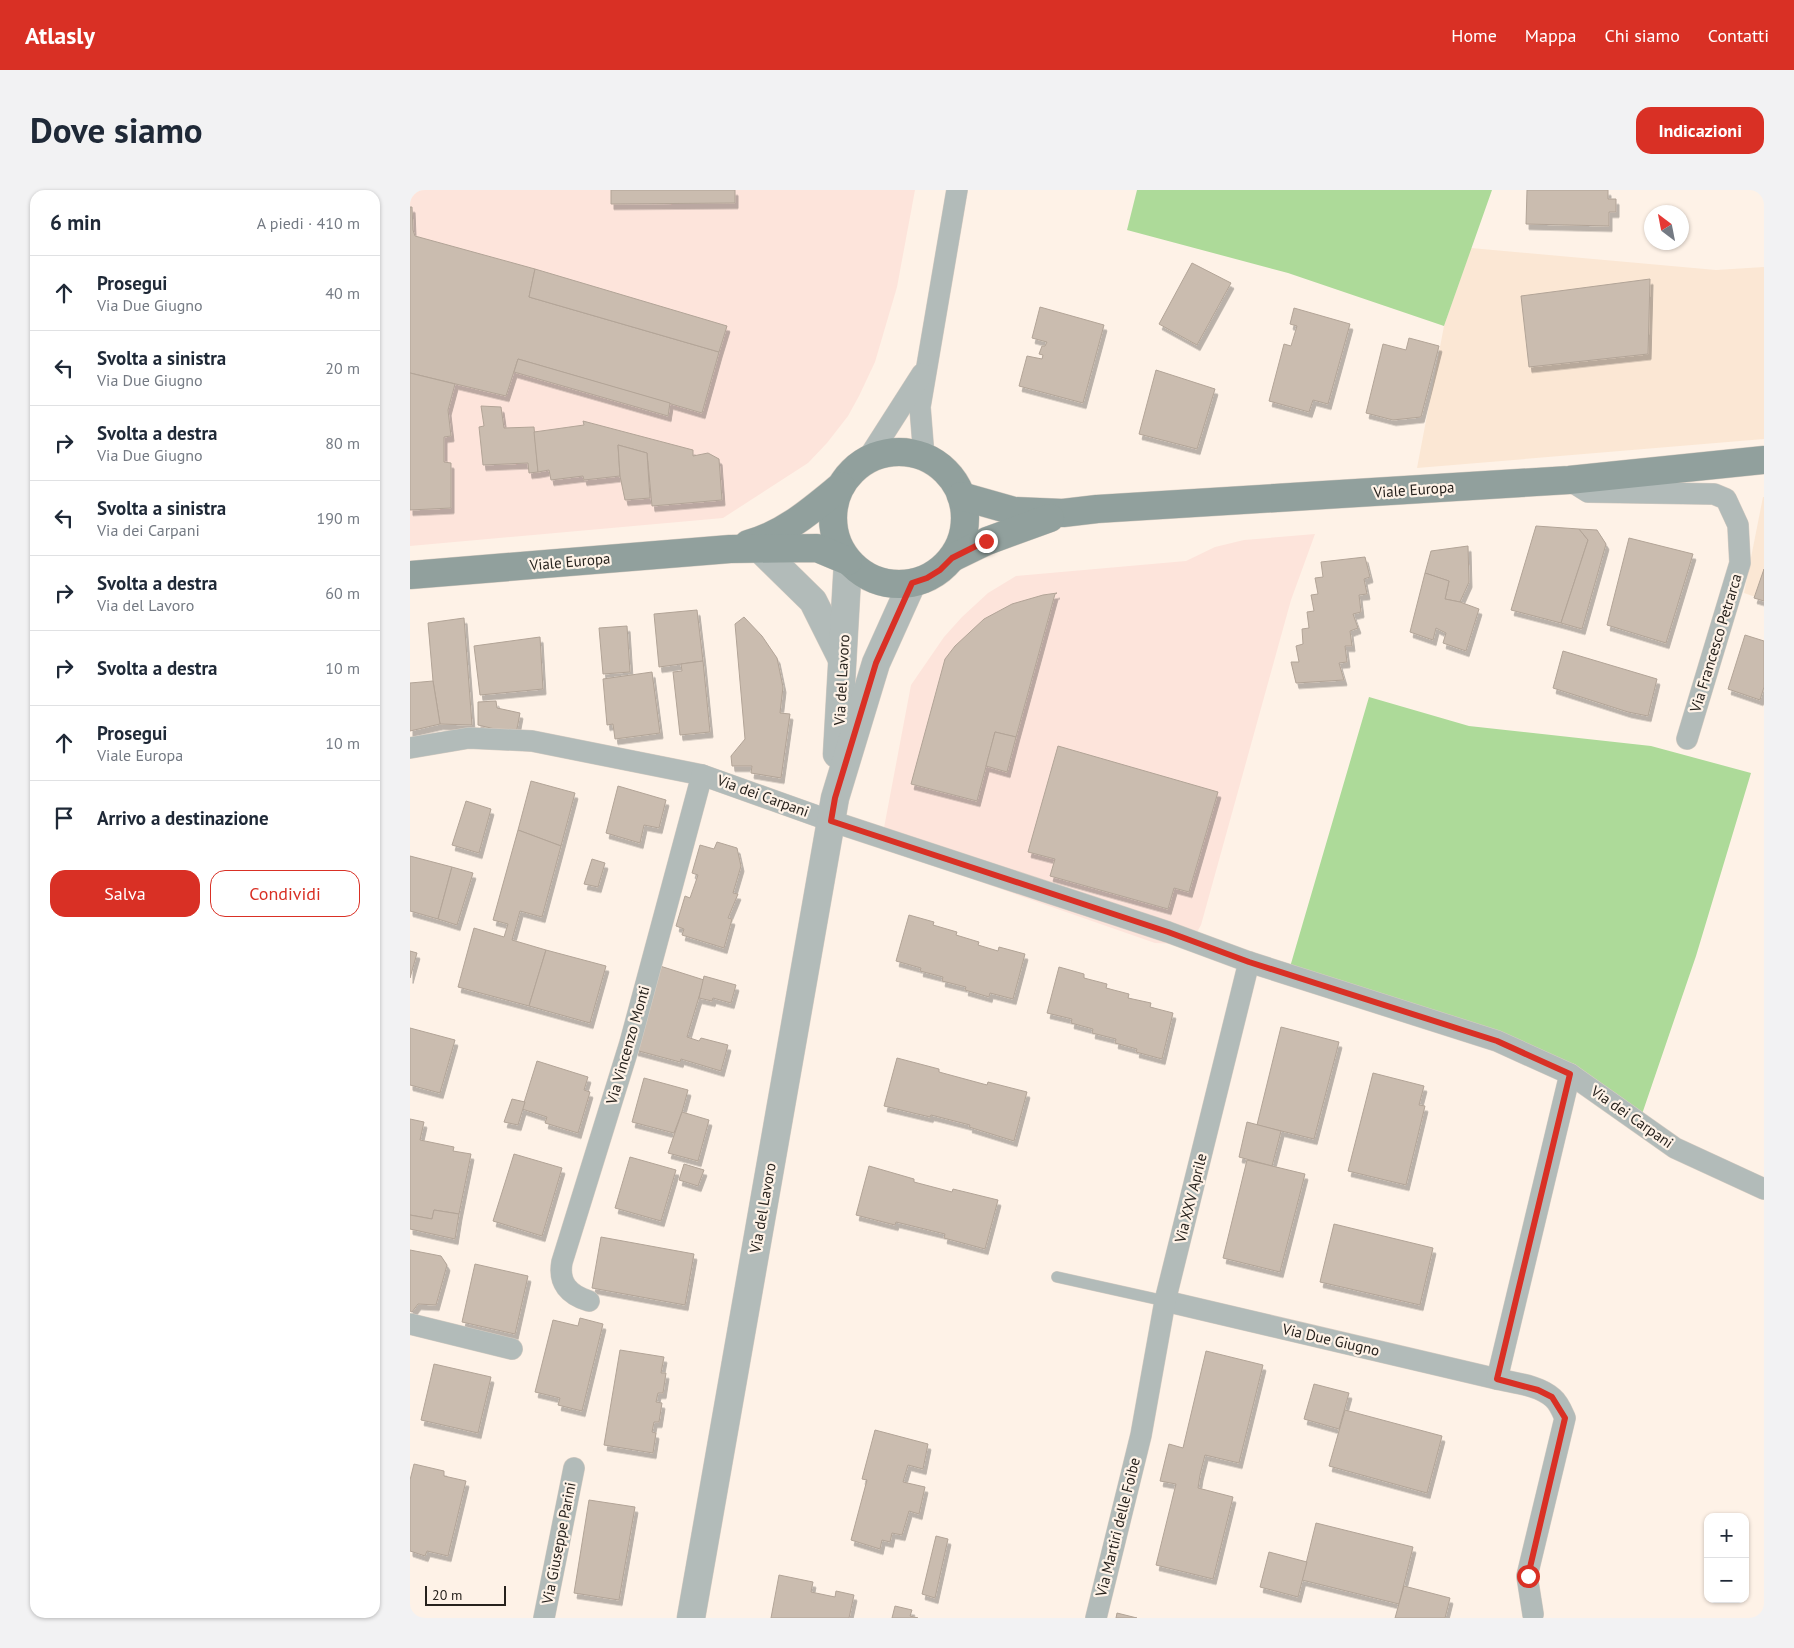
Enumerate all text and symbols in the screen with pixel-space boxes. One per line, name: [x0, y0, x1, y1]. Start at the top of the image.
text: Atlasly: [25, 20, 95, 51]
text: Home: [1451, 24, 1497, 47]
text: Mappa: [1525, 24, 1576, 47]
text: Chi siamo: [1604, 24, 1680, 47]
text: Contatti: [1708, 24, 1769, 47]
text: Dove siamo: [30, 107, 203, 153]
button: Indicazioni: [1636, 107, 1764, 154]
north arrow: [1644, 205, 1689, 250]
text: 6 min: [50, 209, 101, 236]
text: A piedi · 410 m: [257, 213, 360, 233]
text: Prosegui: [97, 271, 167, 295]
icon: ahead: [50, 279, 78, 307]
text: 40 m: [325, 283, 360, 303]
text: Via Due Giugno: [97, 295, 203, 315]
text: Svolta a sinistra: [97, 346, 226, 370]
icon: left: [50, 354, 78, 382]
text: 20 m: [325, 358, 360, 378]
text: Via Due Giugno: [97, 370, 203, 390]
text: Svolta a destra: [97, 421, 218, 445]
icon: right: [50, 429, 78, 457]
text: 80 m: [325, 433, 360, 453]
text: Via Due Giugno: [97, 445, 203, 465]
street label: Viale Europa: [1372, 477, 1455, 502]
text: Svolta a sinistra: [97, 496, 226, 520]
icon: left: [50, 504, 78, 532]
text: 190 m: [317, 508, 360, 528]
text: Via dei Carpani: [97, 520, 200, 540]
route end: [975, 530, 998, 553]
street label: Viale Europa: [528, 549, 611, 575]
text: Svolta a destra: [97, 571, 218, 595]
street label: Via Francesco Petrarca: [1685, 571, 1746, 715]
icon: right: [50, 579, 78, 607]
text: 60 m: [325, 583, 360, 603]
text: Via del Lavoro: [97, 595, 194, 615]
street label: Via del Lavoro: [830, 634, 853, 727]
icon: right: [50, 654, 78, 682]
text: Svolta a destra: [97, 656, 218, 680]
text: 10 m: [325, 658, 360, 678]
text: Prosegui: [97, 721, 167, 745]
icon: ahead: [50, 729, 78, 757]
text: 10 m: [325, 733, 360, 753]
text: Viale Europa: [97, 745, 183, 765]
street label: Via dei Carpani: [714, 770, 812, 821]
icon: arrive: [50, 804, 78, 832]
text: Arrivo a destinazione: [97, 806, 269, 830]
button: Salva: [50, 870, 200, 917]
button: Condividi: [210, 870, 360, 917]
street label: Via Vincenzo Monti: [601, 983, 654, 1107]
street label: Via dei Carpani: [1587, 1081, 1677, 1152]
street label: Via XXV Aprile: [1170, 1151, 1211, 1245]
street label: Via del Lavoro: [745, 1161, 780, 1255]
street label: Via Due Giugno: [1280, 1319, 1382, 1360]
street label: Via Martiri delle Foibe: [1091, 1455, 1144, 1599]
street label: Via Giuseppe Parini: [537, 1480, 580, 1606]
map controls: [1704, 1513, 1749, 1603]
button: +: [1704, 1513, 1749, 1558]
button: −: [1704, 1558, 1749, 1603]
route start: [1517, 1565, 1540, 1588]
scale bar: [425, 1583, 506, 1606]
text: 20 m: [432, 1586, 462, 1604]

